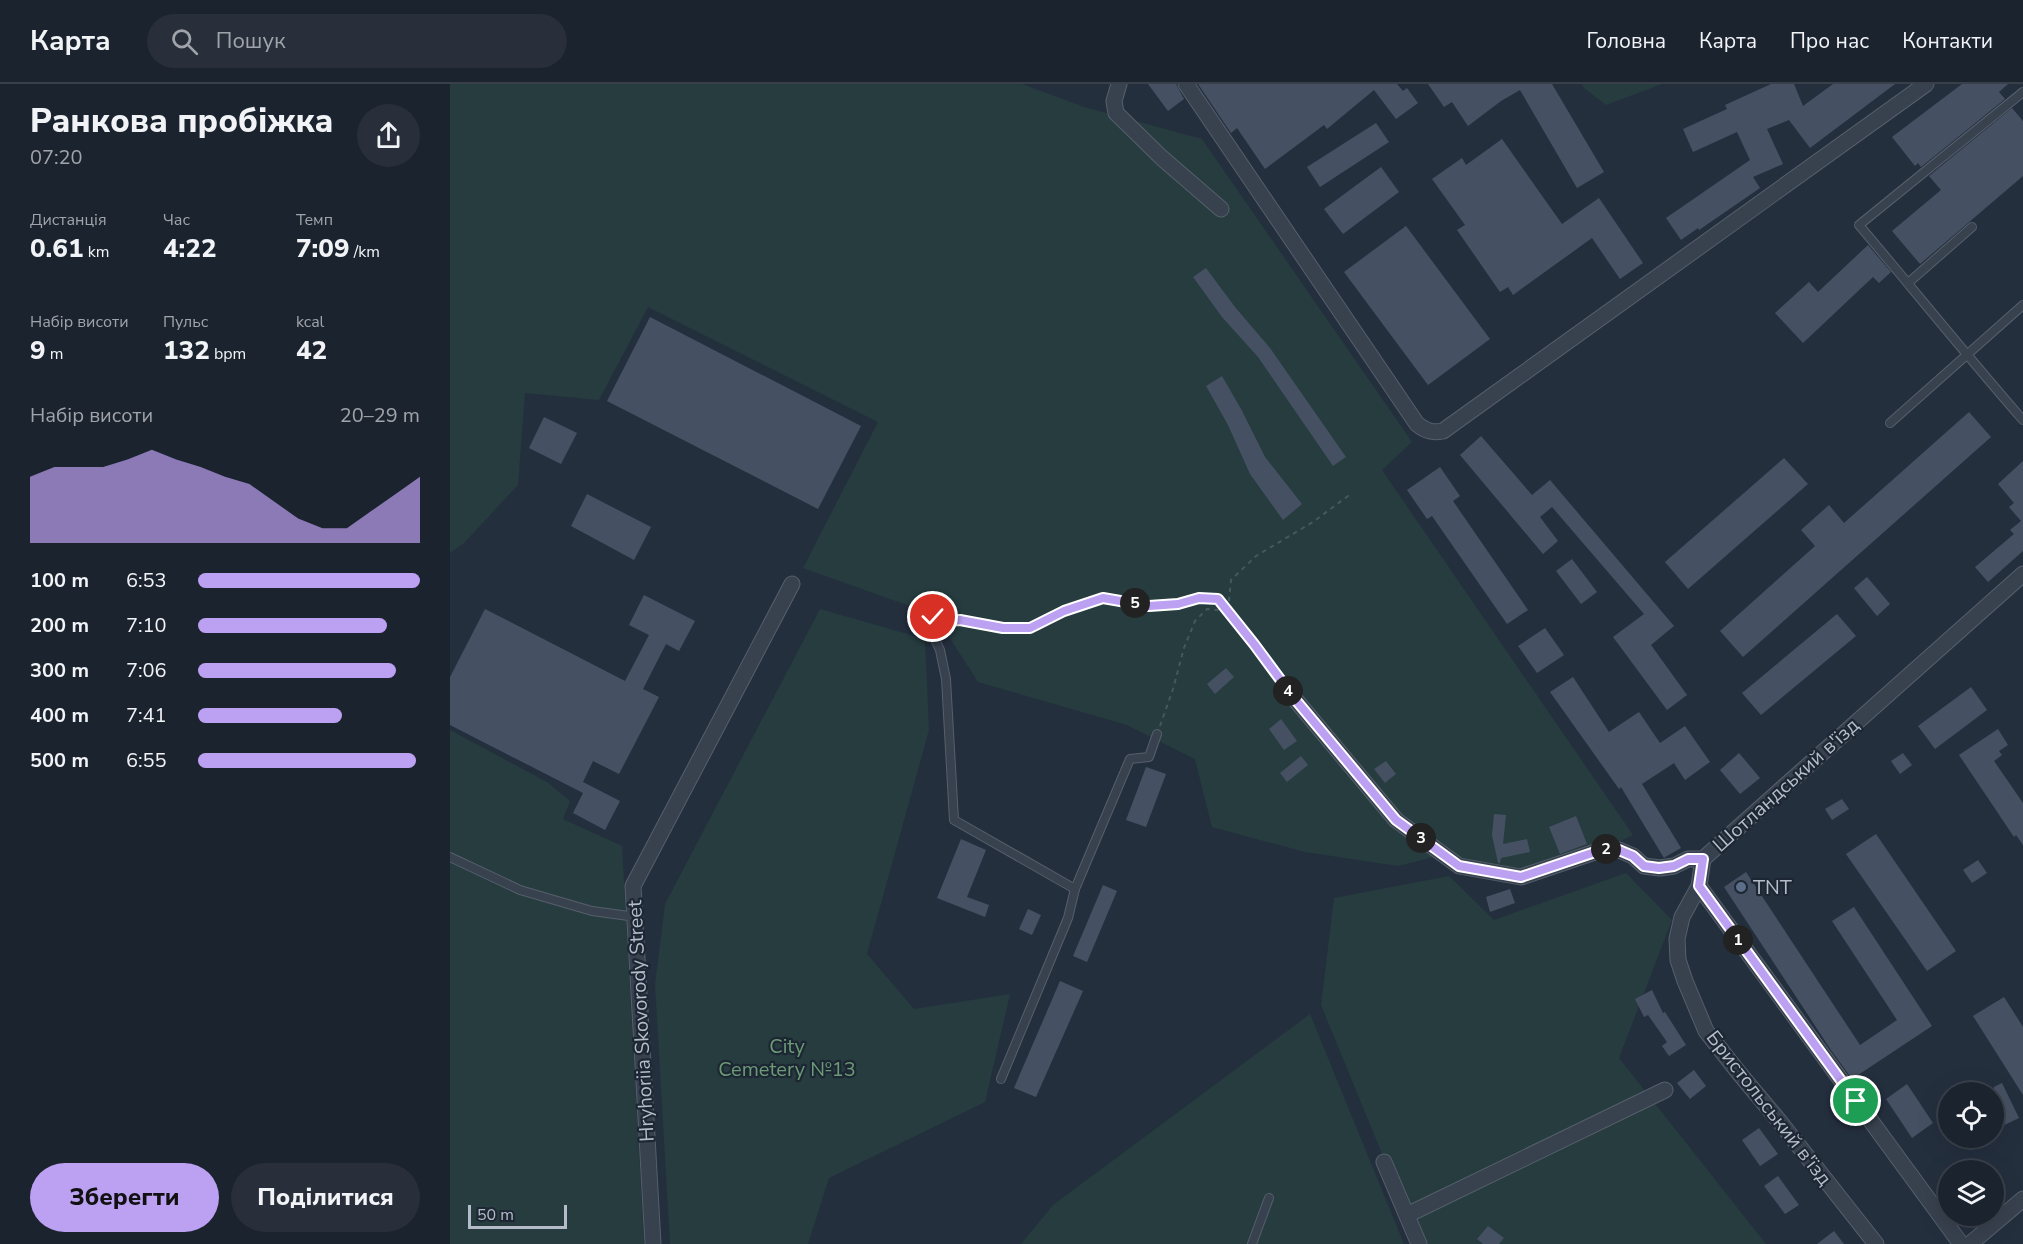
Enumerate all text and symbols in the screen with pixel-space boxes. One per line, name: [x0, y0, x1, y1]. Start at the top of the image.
search box: [147, 14, 567, 68]
text: Карта: [30, 22, 111, 60]
icon: search: [168, 25, 201, 58]
text: Пошук: [216, 26, 286, 56]
text: Головна: [1586, 27, 1666, 55]
text: Карта: [1699, 27, 1757, 55]
text: Про нас: [1790, 27, 1869, 55]
text: Контакти: [1902, 27, 1993, 55]
text: Ранкова пробіжка: [30, 99, 334, 144]
button: share: [357, 104, 420, 167]
text: 07:20: [30, 144, 83, 171]
text: Дистанція: [30, 209, 107, 231]
text: Час: [163, 209, 190, 231]
text: Темп: [296, 209, 333, 231]
text: 0.61: [30, 231, 84, 266]
text: 4:22: [163, 231, 217, 266]
text: 7:09: [296, 231, 350, 266]
text: km: [84, 241, 109, 263]
text: /km: [350, 241, 380, 263]
text: Набір висоти: [30, 311, 129, 333]
text: Пульс: [163, 311, 208, 333]
text: kcal: [296, 311, 324, 333]
text: 9: [30, 333, 46, 368]
text: 132: [163, 333, 210, 368]
text: 42: [296, 333, 327, 368]
text: m: [46, 343, 63, 365]
text: bpm: [210, 343, 246, 365]
text: Набір висоти: [30, 402, 153, 429]
text: 20–29 m: [340, 402, 420, 429]
text: 100 m: [30, 567, 89, 594]
text: 6:53: [126, 567, 167, 594]
pin: 5: [1120, 588, 1150, 618]
pin: [907, 591, 958, 642]
text: 5: [1130, 592, 1140, 614]
icon: check: [916, 600, 949, 633]
text: 200 m: [30, 612, 89, 639]
text: 7:10: [126, 612, 167, 639]
text: 300 m: [30, 657, 89, 684]
text: 7:06: [126, 657, 167, 684]
pin: 4: [1273, 676, 1303, 706]
text: 4: [1283, 680, 1293, 702]
text: 400 m: [30, 702, 89, 729]
text: 7:41: [126, 702, 167, 729]
street label: Шотландський в'їзд: [1707, 712, 1865, 858]
text: 500 m: [30, 747, 89, 774]
text: 6:55: [126, 747, 167, 774]
pin: 3: [1406, 823, 1436, 853]
text: 3: [1416, 827, 1426, 849]
pin: 2: [1591, 834, 1621, 864]
text: 2: [1601, 838, 1611, 860]
place label: TNT: [1753, 874, 1792, 901]
marker: TNT: [1734, 880, 1748, 894]
street label: Hryhoriia Skovorody Street: [621, 898, 661, 1143]
pin: 1: [1723, 925, 1753, 955]
text: 1: [1733, 929, 1743, 951]
street label: Бристольський в'їзд: [1700, 1025, 1838, 1191]
park label: City Cemetery №13: [718, 1033, 856, 1083]
pin: [1830, 1075, 1881, 1126]
map controls: [1938, 1082, 2004, 1226]
button: locate: [1938, 1082, 2004, 1148]
icon: arrive: [1839, 1084, 1872, 1117]
button: layers: [1938, 1160, 2004, 1226]
button: Зберегти: [30, 1163, 219, 1232]
button: Поділитися: [231, 1163, 420, 1232]
scale bar: [468, 1202, 567, 1230]
text: 50 m: [477, 1204, 514, 1226]

